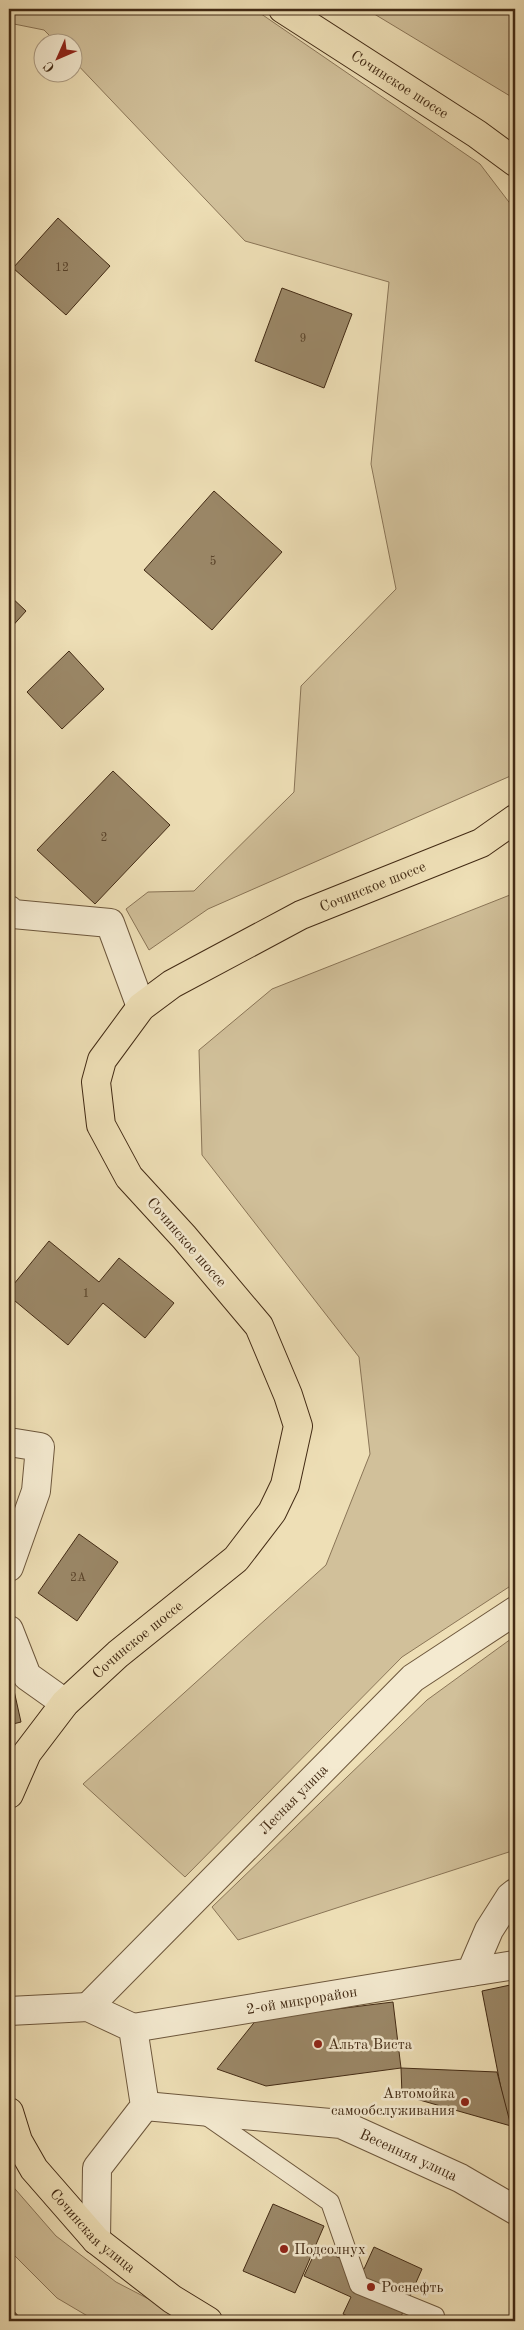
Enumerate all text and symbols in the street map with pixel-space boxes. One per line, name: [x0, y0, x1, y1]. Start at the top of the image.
north arrow: [32, 32, 82, 82]
street label: Сочинское шоссе: [348, 49, 451, 122]
text: С: [41, 58, 58, 75]
house number: 12: [55, 262, 69, 274]
house number: 9: [300, 333, 306, 345]
house number: 5: [210, 555, 217, 568]
house number: 2: [101, 832, 107, 844]
street label: Сочинское шоссе: [318, 860, 428, 916]
street label: Сочинское шоссе: [143, 1196, 229, 1291]
house number: 1: [83, 1288, 89, 1300]
house number: 2А: [70, 1572, 86, 1584]
street label: Сочинское шоссе: [90, 1599, 187, 1682]
street label: Лесная улица: [257, 1762, 332, 1838]
street label: 2-ой микрорайон: [245, 1985, 359, 2018]
marker: Альта Виста: [312, 2038, 324, 2050]
place label: Альта Виста: [328, 2038, 413, 2053]
place label: Автомойка самообслуживания: [331, 2087, 456, 2119]
marker: Автомойка самообслуживания: [459, 2096, 471, 2108]
street label: Весенняя улица: [357, 2127, 460, 2185]
street label: Сочинская улица: [46, 2187, 138, 2277]
marker: Подсолнух: [278, 2243, 290, 2255]
place label: Подсолнух: [294, 2243, 366, 2258]
marker: Роснефть: [365, 2281, 377, 2293]
place label: Роснефть: [381, 2281, 444, 2296]

